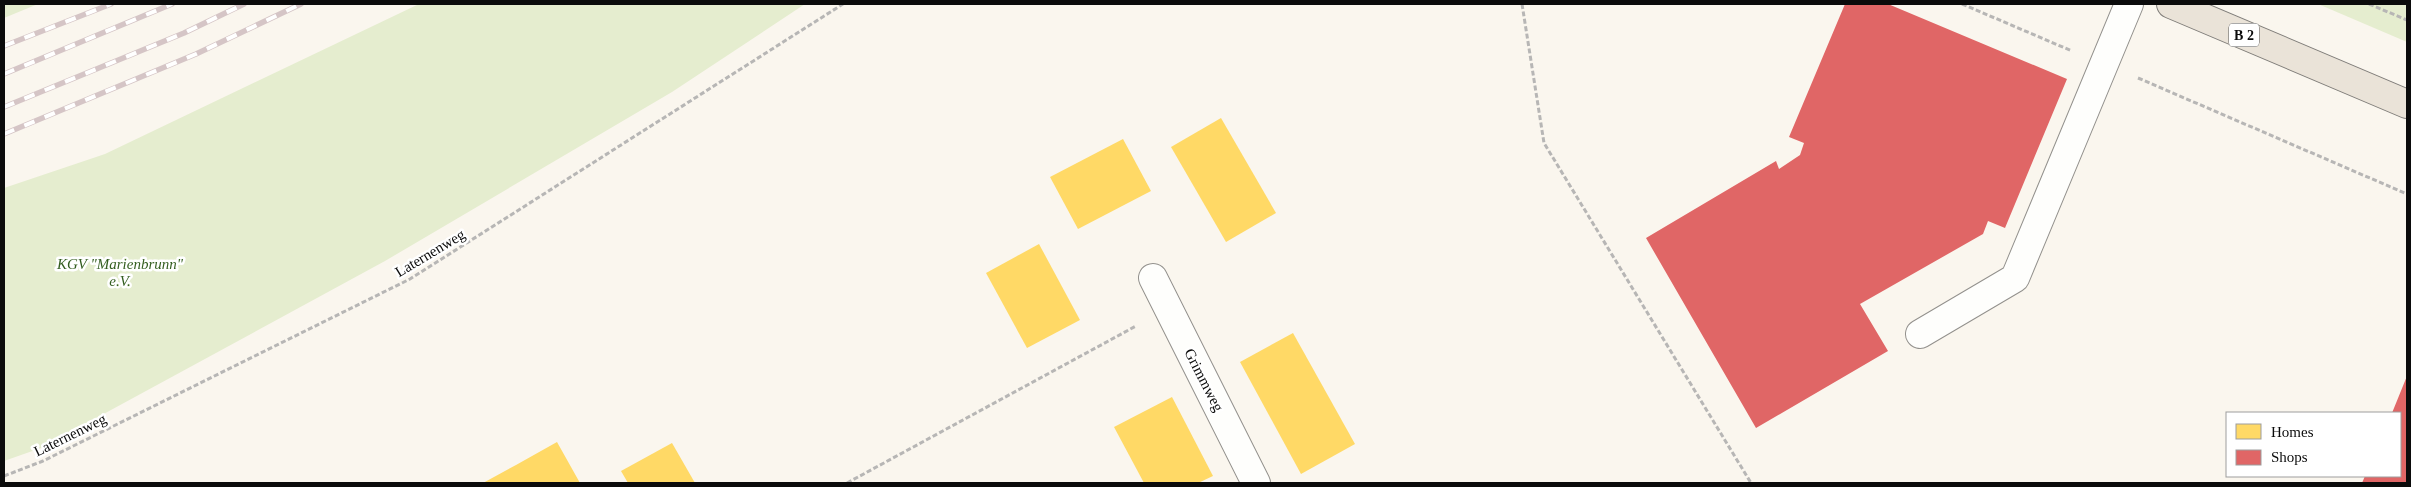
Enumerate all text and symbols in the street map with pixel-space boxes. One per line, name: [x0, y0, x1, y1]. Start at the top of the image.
road number: B 2: [2229, 24, 2259, 46]
street label: Laternenweg: [392, 226, 468, 280]
park label: KGV "Marienbrunn" e.V.: [56, 256, 184, 289]
street label: Grimmweg: [1181, 346, 1227, 415]
street label: Laternenweg: [31, 410, 109, 459]
legend: [2226, 412, 2401, 477]
text: Homes: [2271, 424, 2314, 440]
text: Shops: [2271, 449, 2308, 465]

